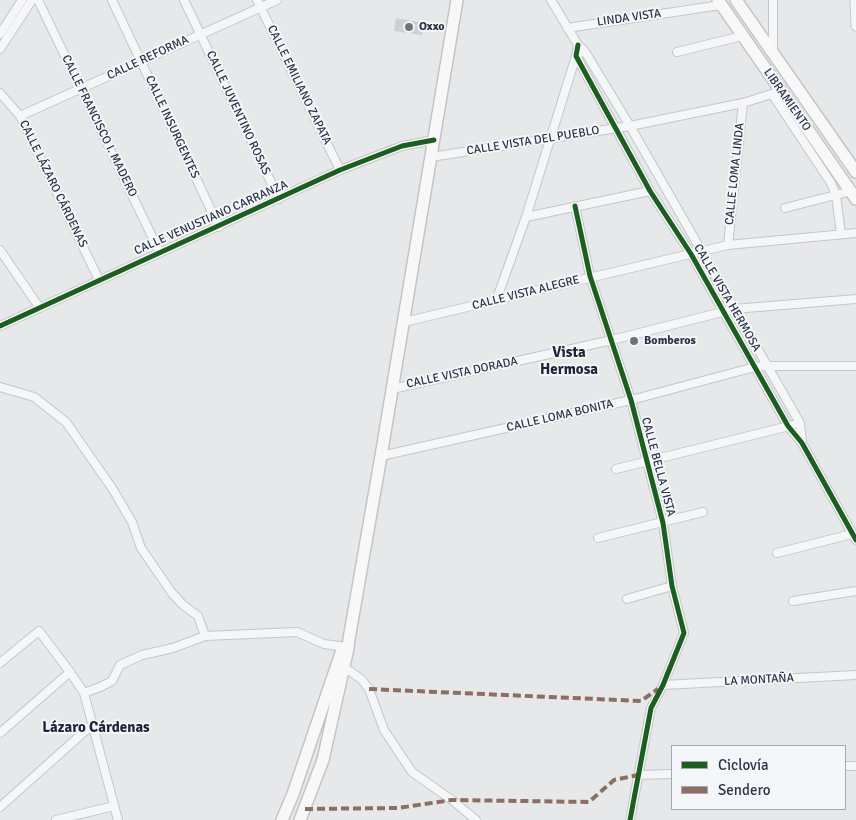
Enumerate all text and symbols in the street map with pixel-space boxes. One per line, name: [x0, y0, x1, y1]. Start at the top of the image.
street label: LINDA VISTA: [596, 6, 662, 30]
place label: Oxxo: [419, 20, 445, 34]
marker: Oxxo: [403, 21, 415, 33]
street label: CALLE EMILIANO ZAPATA: [264, 23, 334, 147]
street label: CALLE REFORMA: [105, 33, 191, 83]
street label: CALLE JUVENTINO ROSAS: [203, 49, 273, 177]
street label: CALLE FRANCISCO I. MADERO: [58, 53, 140, 199]
street label: LIBRAMIENTO: [760, 66, 814, 134]
street label: CALLE INSURGENTES: [142, 73, 202, 181]
street label: CALLE LÁZARO CÁRDENAS: [16, 118, 90, 250]
street label: CALLE LOMA LINDA: [722, 122, 748, 226]
street label: CALLE VISTA DEL PUEBLO: [466, 123, 600, 159]
street label: CALLE VENUSTIANO CARRANZA: [132, 178, 290, 258]
street label: CALLE VISTA HERMOSA: [690, 242, 764, 354]
street label: CALLE VISTA ALEGRE: [471, 273, 581, 313]
place label: Bomberos: [644, 334, 696, 348]
marker: Bomberos: [628, 335, 640, 347]
district label: Vista Hermosa: [540, 344, 598, 379]
street label: CALLE VISTA DORADA: [405, 354, 519, 392]
street label: CALLE LOMA BONITA: [505, 397, 615, 435]
street label: CALLE BELLA VISTA: [638, 416, 678, 518]
street label: LA MONTAÑA: [724, 671, 794, 689]
district label: Lázaro Cárdenas: [42, 719, 150, 737]
legend: [671, 745, 846, 810]
text: Ciclovía: [718, 756, 769, 774]
text: Sendero: [718, 781, 771, 799]

